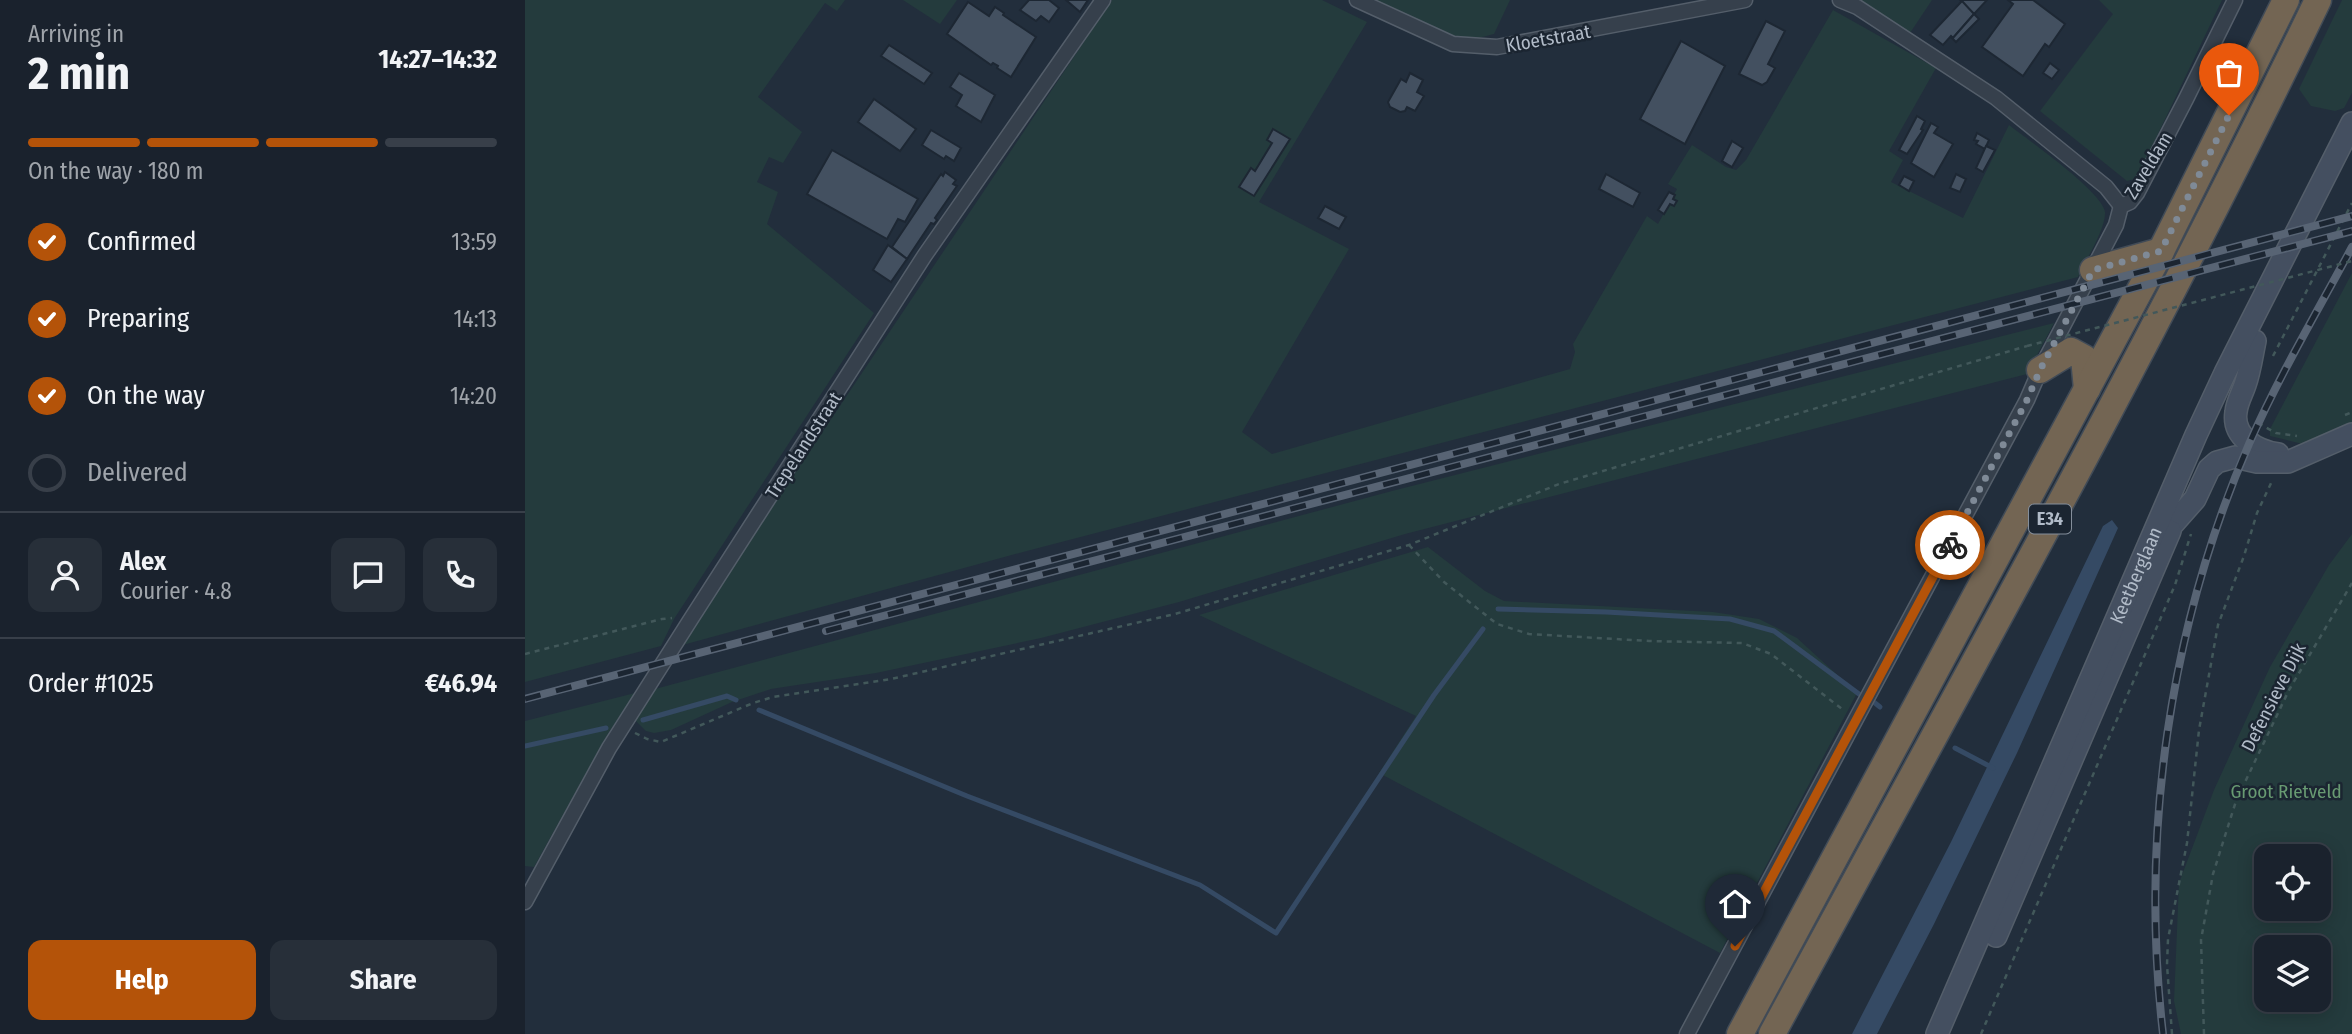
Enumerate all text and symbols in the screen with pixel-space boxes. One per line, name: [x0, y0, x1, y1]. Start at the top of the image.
text: Arriving in: [28, 20, 124, 48]
street label: Kloetstraat: [1504, 20, 1593, 57]
pin: [2199, 43, 2259, 115]
text: 14:27–14:32: [378, 44, 497, 75]
text: 2 min: [28, 46, 130, 101]
icon: bag: [2210, 54, 2248, 92]
street label: Zaveldam: [2119, 127, 2177, 203]
text: On the way · 180 m: [28, 157, 204, 185]
icon: check: [28, 223, 66, 261]
text: Confirmed: [87, 226, 197, 257]
text: 13:59: [451, 228, 497, 256]
icon: check: [28, 300, 66, 338]
text: Preparing: [87, 303, 189, 334]
text: 14:13: [454, 305, 497, 333]
icon: check: [28, 377, 66, 415]
text: On the way: [87, 380, 205, 411]
text: 14:20: [450, 382, 497, 410]
street label: Trepelandstraat: [760, 387, 847, 503]
text: Delivered: [87, 457, 188, 488]
road number: E34: [2029, 504, 2071, 534]
courier: [1915, 510, 1985, 580]
street label: Keetberglaan: [2105, 523, 2167, 627]
icon: bike: [1931, 526, 1969, 564]
button: person: [28, 538, 102, 612]
button: chat: [331, 538, 405, 612]
button: phone: [423, 538, 497, 612]
text: Alex: [120, 546, 166, 577]
text: Courier · 4.8: [120, 577, 232, 605]
street label: Defensieve Dijk: [2236, 639, 2311, 756]
text: Order #1025: [28, 668, 154, 699]
text: €46.94: [425, 668, 497, 699]
park label: Groot Rietveld: [2230, 780, 2342, 803]
map controls: [2254, 844, 2331, 1012]
button: locate: [2254, 844, 2331, 921]
pin: [1705, 874, 1765, 946]
icon: home: [1716, 885, 1754, 923]
button: layers: [2254, 935, 2331, 1012]
button: Help: [28, 940, 256, 1020]
button: Share: [270, 940, 497, 1020]

